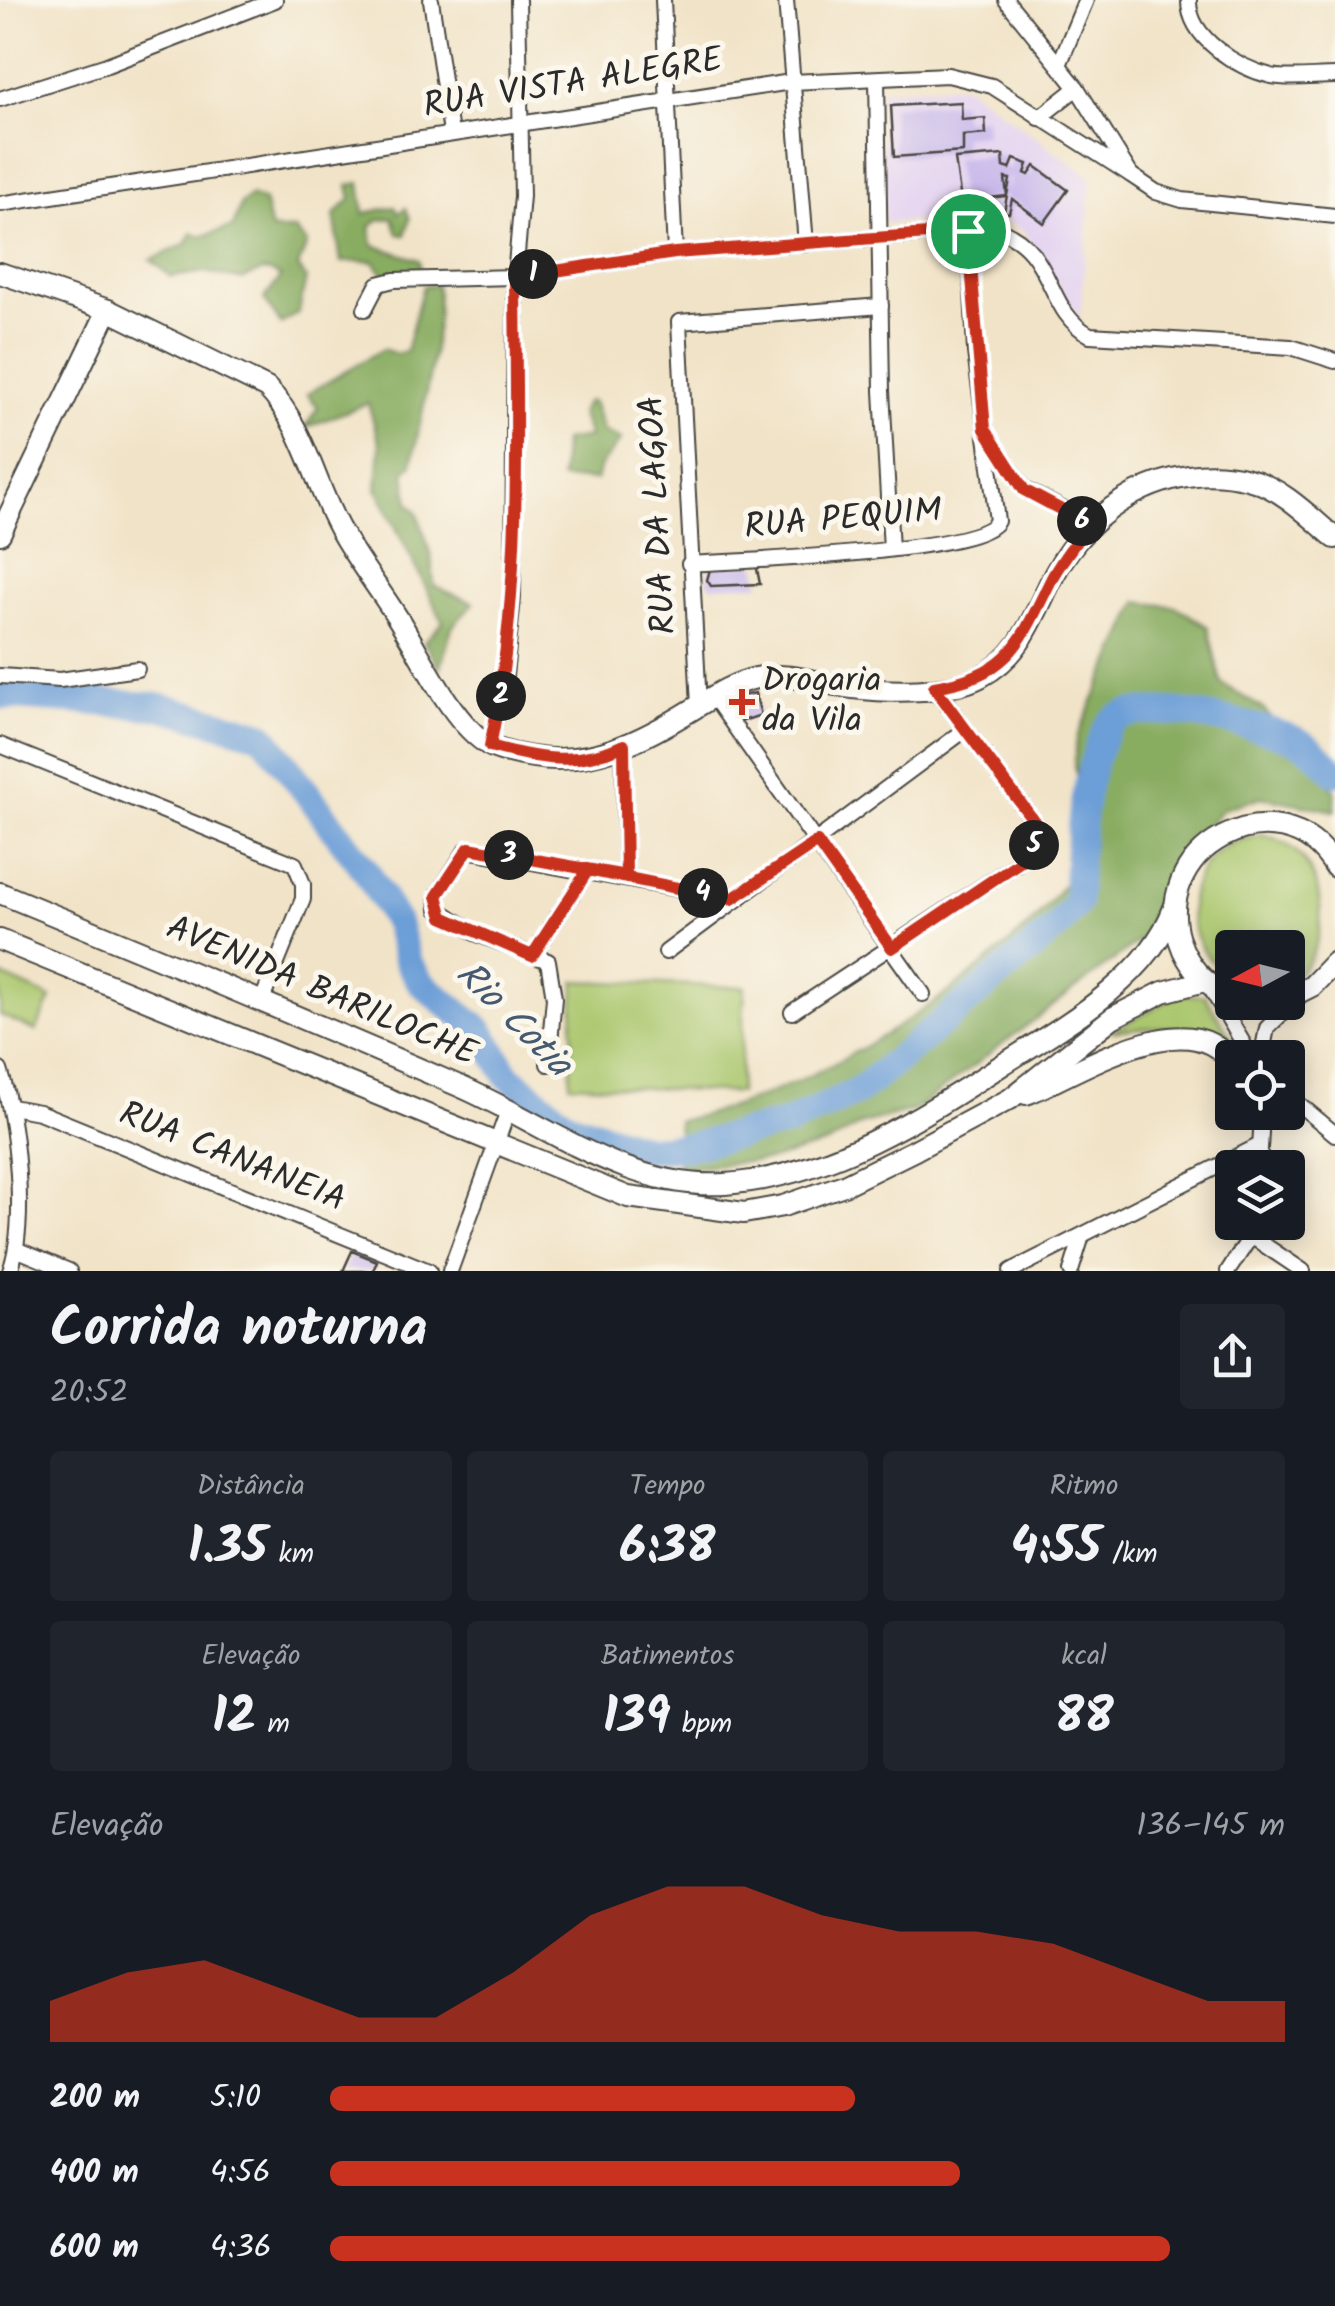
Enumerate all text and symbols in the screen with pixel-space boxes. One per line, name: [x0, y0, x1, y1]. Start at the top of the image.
street label: RUA VISTA ALEGRE: [420, 32, 728, 135]
pin: [926, 189, 1011, 274]
icon: arrive: [941, 204, 996, 259]
pin: 1: [508, 249, 558, 299]
text: 1: [529, 251, 537, 296]
street label: RUA DA LAGOA: [625, 394, 693, 636]
street label: RUA PEQUIM: [742, 483, 944, 557]
pin: 6: [1057, 496, 1107, 546]
text: 6: [1074, 498, 1090, 543]
place label: Drogaria da Vila: [762, 654, 881, 750]
pin: 2: [476, 671, 526, 721]
text: 2: [493, 673, 509, 718]
marker: Drogaria da Vila: [731, 691, 753, 713]
pin: 5: [1009, 820, 1059, 870]
text: 5: [1027, 822, 1041, 867]
pin: 3: [484, 830, 534, 880]
text: 3: [501, 832, 517, 877]
pin: 4: [678, 868, 728, 918]
text: 4: [695, 870, 711, 915]
street label: AVENIDA BARILOCHE: [157, 901, 487, 1083]
north arrow: [1215, 930, 1305, 1020]
map controls: [1215, 930, 1305, 1240]
water label: Rio Cotia: [440, 947, 587, 1094]
button: locate: [1215, 1040, 1305, 1130]
street label: RUA CANANEIA: [110, 1087, 354, 1229]
button: layers: [1215, 1150, 1305, 1240]
text: Corrida noturna: [50, 1287, 428, 1374]
button: share: [1180, 1304, 1285, 1409]
text: 20:52: [50, 1368, 128, 1419]
text: Distância: [197, 1464, 305, 1509]
text: Tempo: [630, 1464, 705, 1509]
text: Ritmo: [1050, 1464, 1119, 1509]
text: 1.35: [188, 1509, 267, 1589]
text: 6:38: [619, 1509, 716, 1589]
text: 4:55: [1011, 1509, 1101, 1589]
text: km: [267, 1532, 314, 1577]
text: /km: [1101, 1532, 1158, 1577]
text: Elevação: [201, 1634, 300, 1679]
text: Batimentos: [601, 1634, 734, 1679]
text: kcal: [1061, 1634, 1107, 1679]
text: 12: [212, 1679, 256, 1759]
text: 139: [603, 1679, 671, 1759]
text: 88: [1055, 1679, 1114, 1759]
text: m: [256, 1702, 290, 1747]
text: bpm: [671, 1702, 732, 1747]
text: Elevação: [50, 1801, 163, 1852]
text: 136–145 m: [1136, 1801, 1285, 1852]
text: 200 m: [50, 2073, 140, 2124]
text: 5:10: [210, 2073, 261, 2124]
text: 400 m: [50, 2148, 139, 2199]
text: 4:56: [210, 2148, 270, 2199]
text: 600 m: [50, 2223, 139, 2274]
text: 4:36: [210, 2223, 272, 2274]

